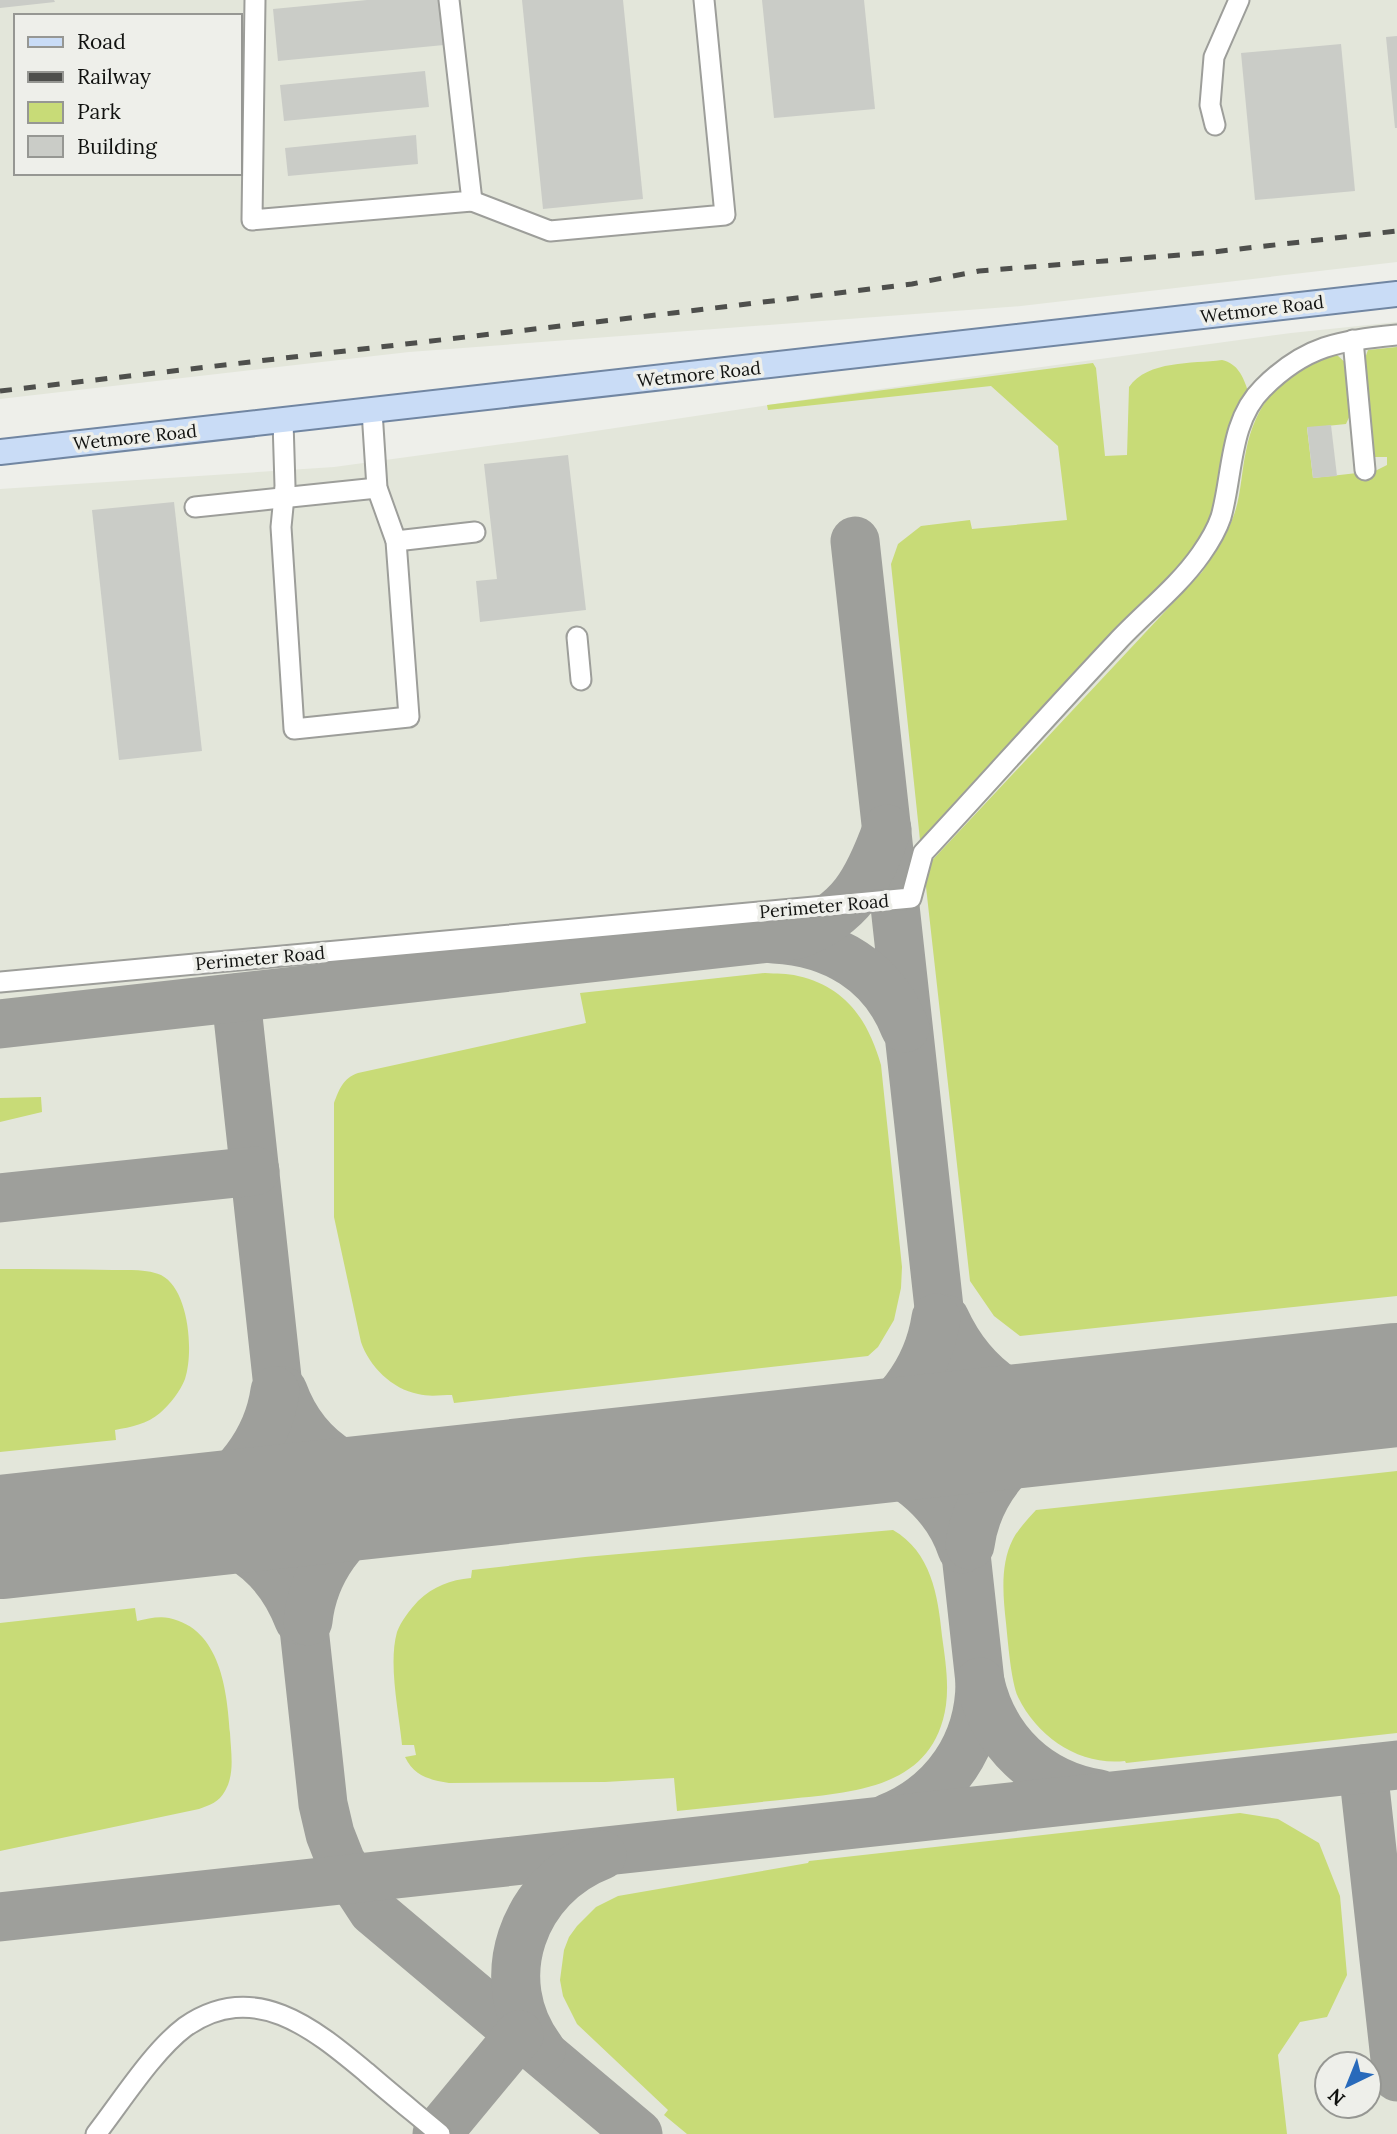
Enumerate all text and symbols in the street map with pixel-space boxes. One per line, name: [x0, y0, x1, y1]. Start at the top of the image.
legend: [14, 14, 242, 175]
text: Road: [77, 28, 126, 55]
text: Railway: [77, 63, 151, 90]
text: Park: [77, 98, 121, 125]
text: Building: [77, 133, 157, 160]
street label: Wetmore Road: [1199, 290, 1325, 328]
street label: Wetmore Road: [636, 356, 762, 392]
street label: Wetmore Road: [72, 419, 198, 455]
street label: Perimeter Road: [758, 889, 890, 923]
street label: Perimeter Road: [194, 941, 326, 975]
north arrow: [1313, 2050, 1383, 2120]
text: N: [1323, 2083, 1350, 2111]

